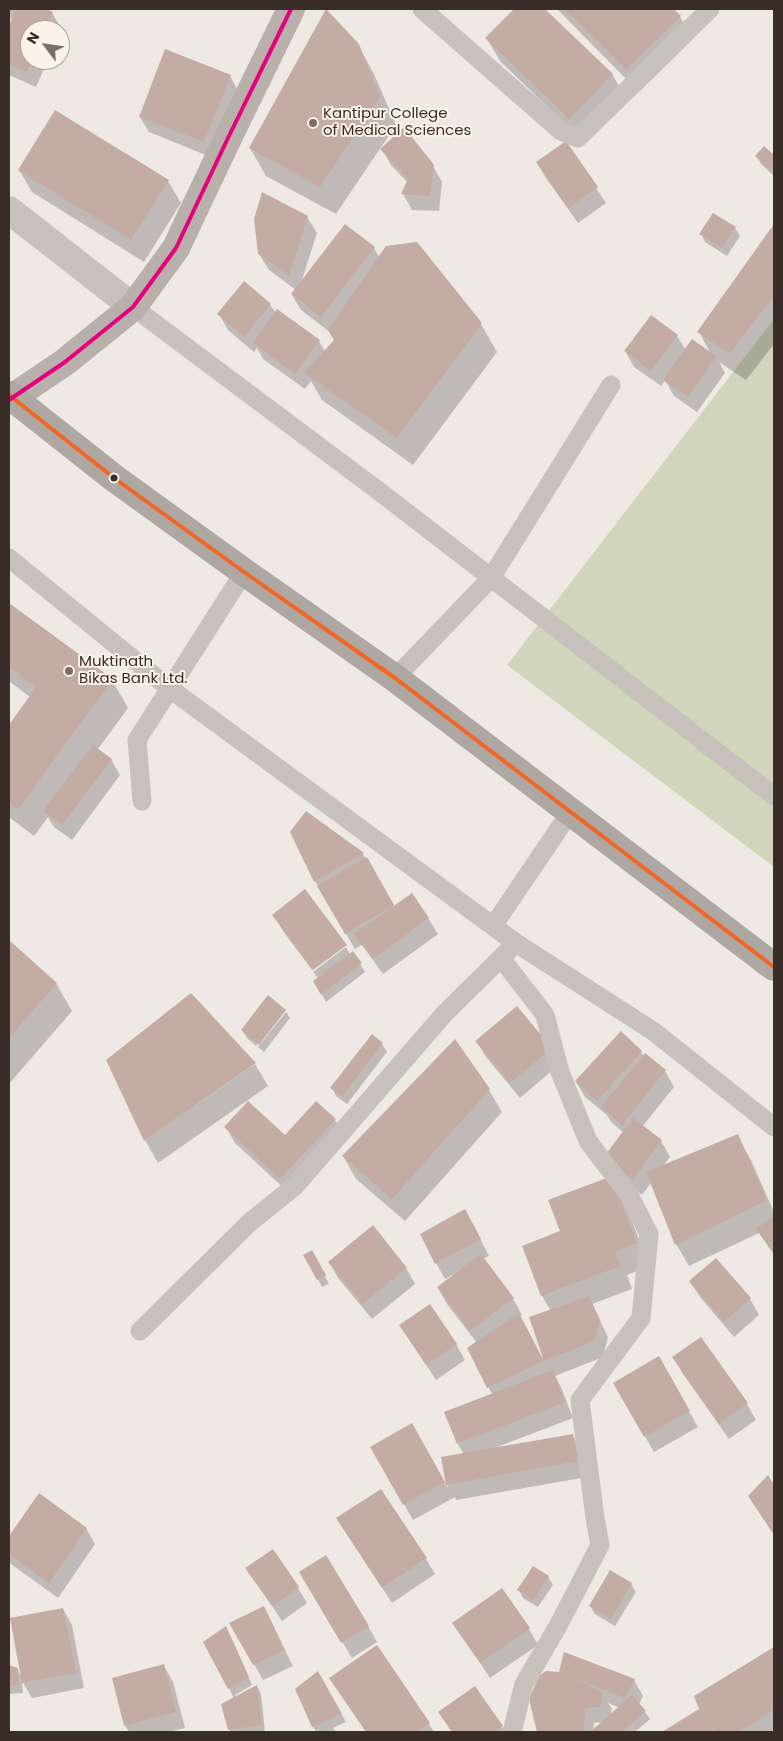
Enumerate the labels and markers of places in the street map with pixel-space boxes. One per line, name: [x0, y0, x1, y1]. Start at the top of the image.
place label: Kantipur College of Medical Sciences: [323, 105, 471, 140]
marker: Kantipur College of Medical Sciences: [307, 117, 319, 129]
unlabelled marker: [109, 473, 119, 483]
place label: Muktinath Bikas Bank Ltd.: [79, 653, 187, 688]
marker: Muktinath Bikas Bank Ltd.: [63, 665, 75, 677]

